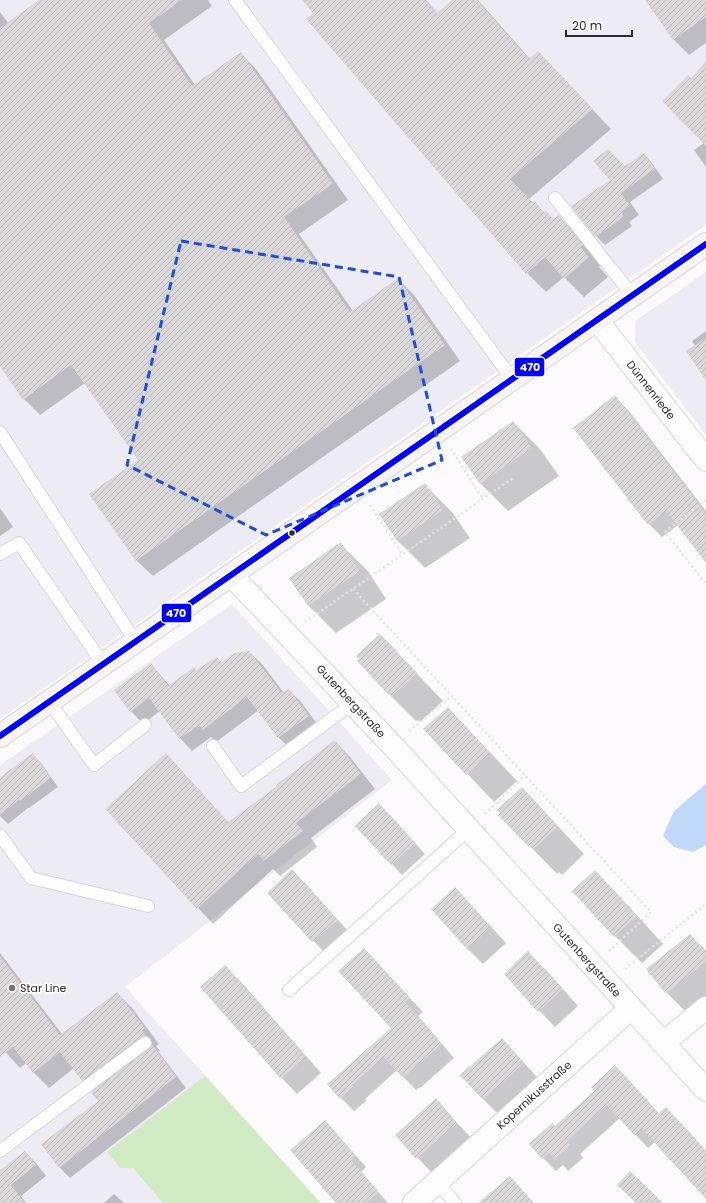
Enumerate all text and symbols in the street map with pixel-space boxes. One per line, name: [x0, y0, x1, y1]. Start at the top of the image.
scale bar: [566, 12, 632, 38]
text: 20 m: [572, 17, 602, 34]
line badge: 470: [514, 357, 545, 377]
street label: Dünnenriede: [623, 357, 679, 423]
text: 470: [520, 359, 540, 375]
unlabelled marker: [287, 528, 297, 538]
line badge: 470: [161, 603, 192, 623]
text: 470: [166, 605, 186, 621]
street label: Gutenbergstraße: [313, 661, 389, 741]
street label: Gutenbergstraße: [549, 919, 625, 1001]
place label: Star Line: [20, 980, 66, 996]
marker: Star Line: [7, 983, 17, 993]
street label: Kopernikusstraße: [493, 1057, 575, 1133]

